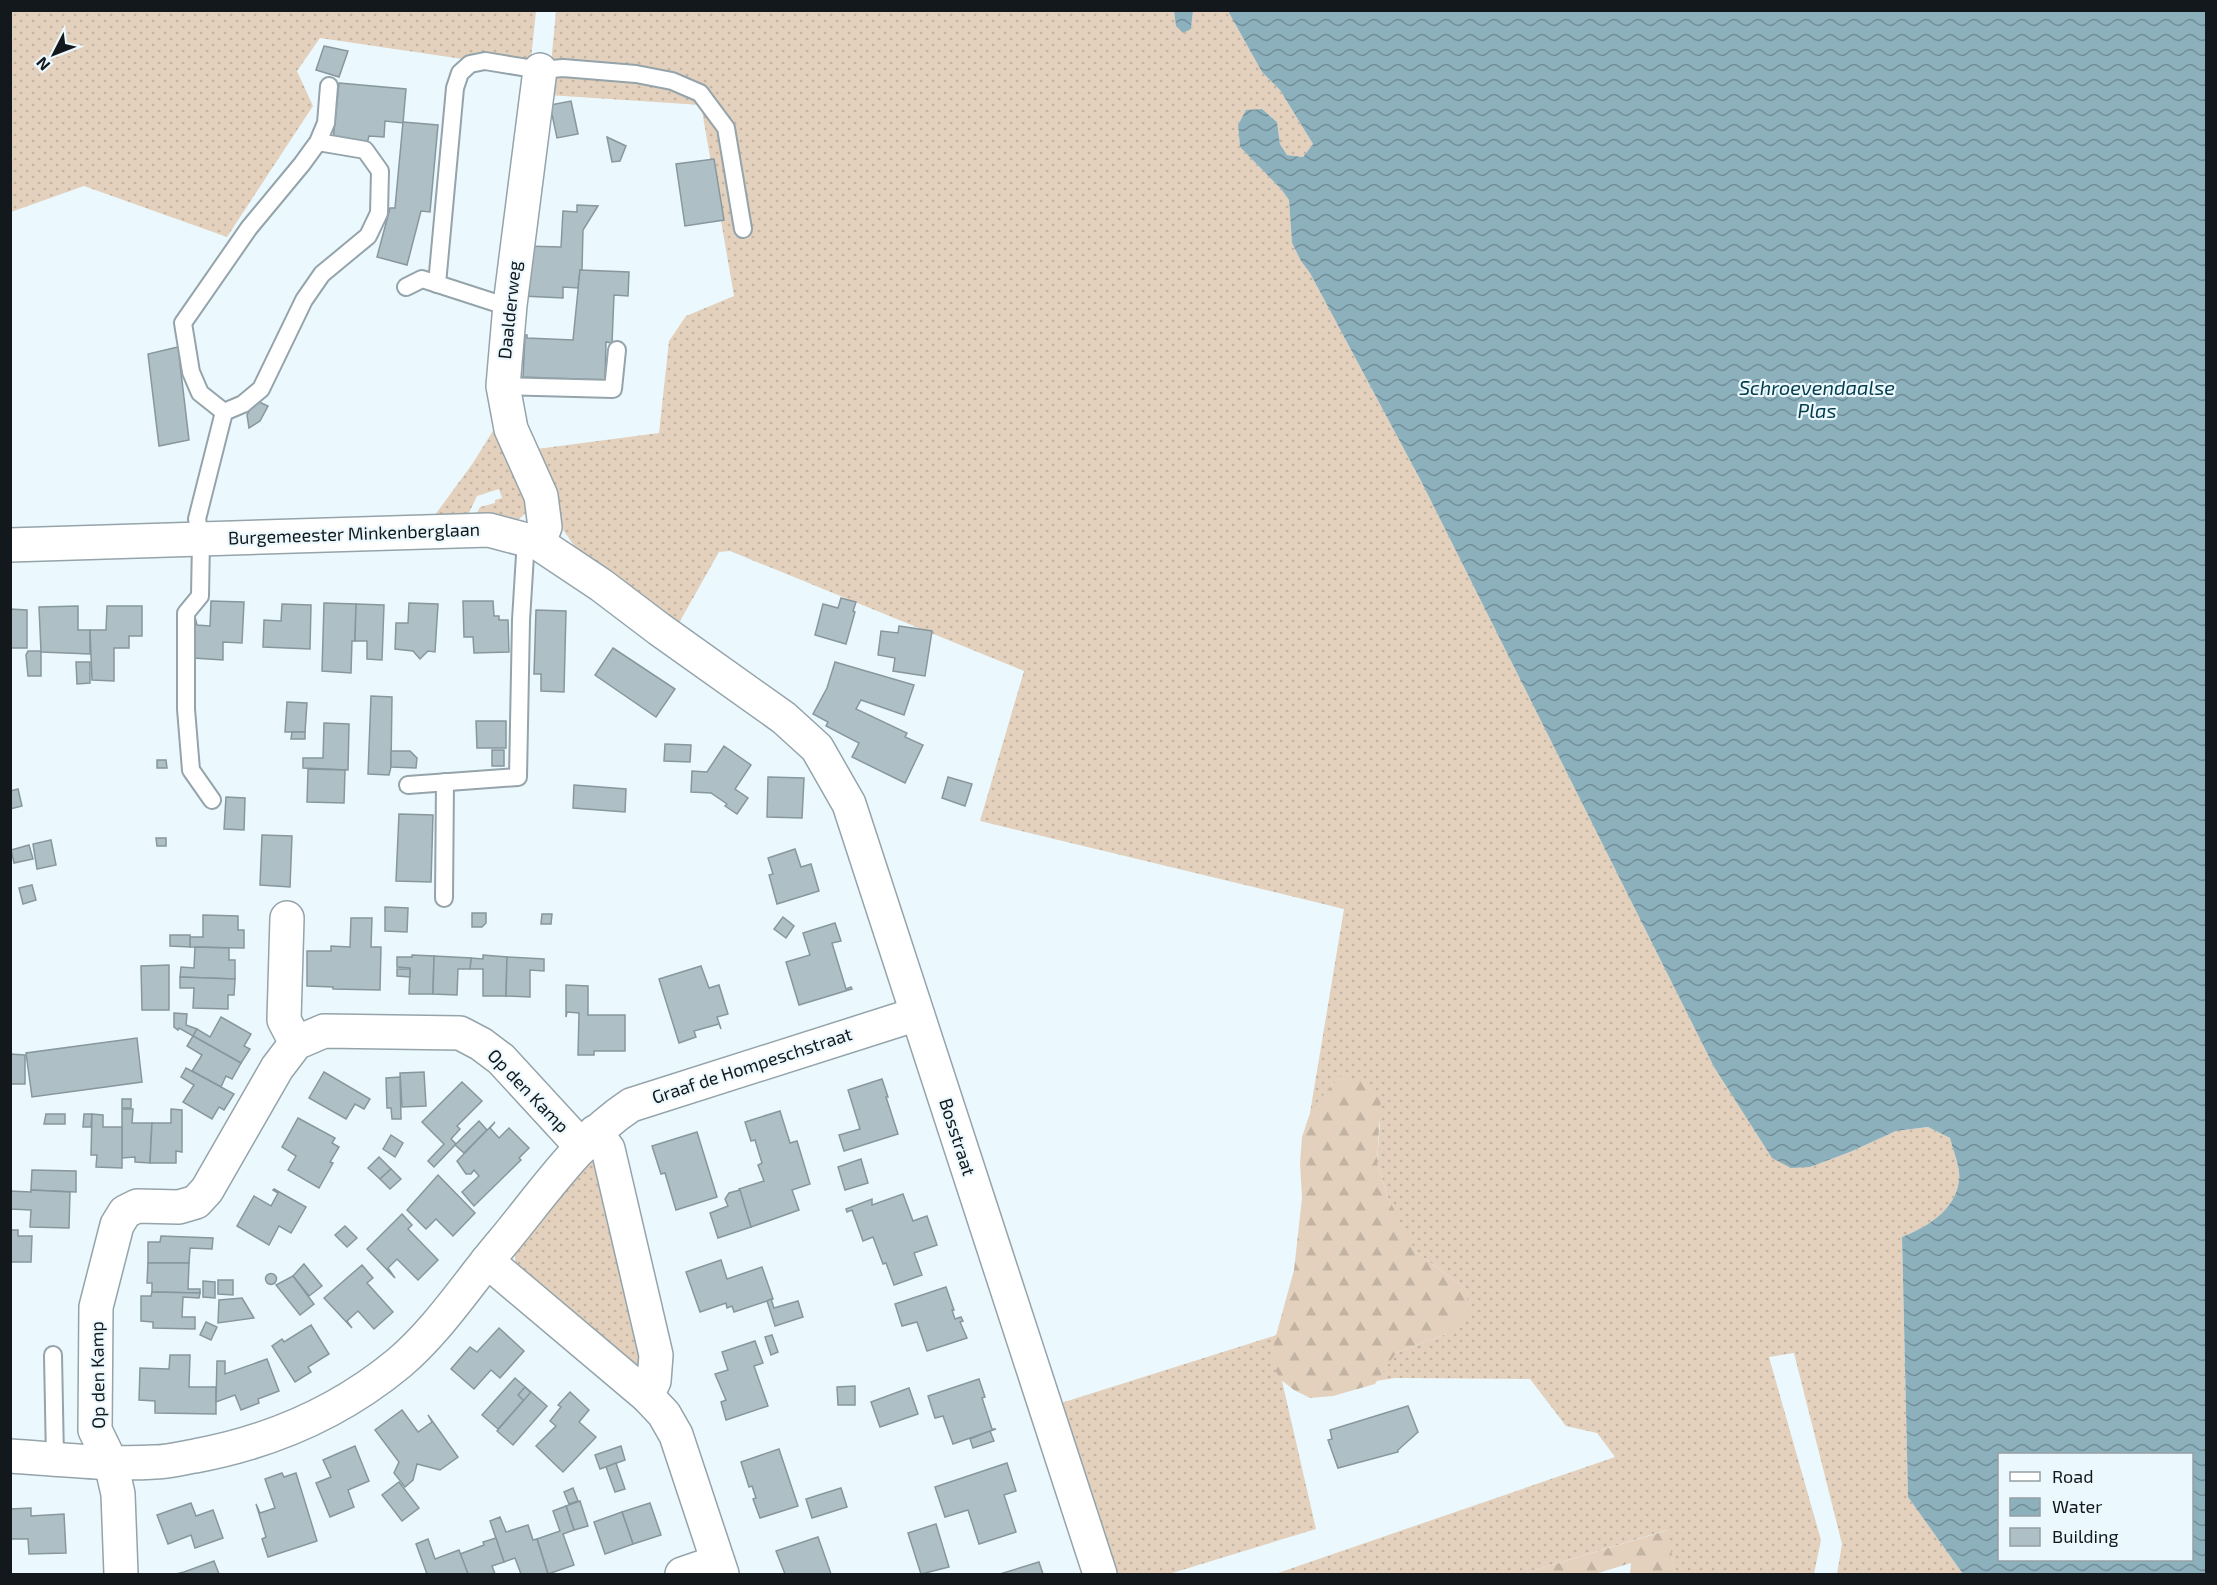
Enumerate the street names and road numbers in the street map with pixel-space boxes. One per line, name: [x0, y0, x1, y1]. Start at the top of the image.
street label: Daalderweg: [493, 260, 525, 360]
street label: Burgemeester Minkenberglaan: [228, 518, 480, 548]
street label: Graaf de Hompeschstraat: [649, 1022, 855, 1108]
street label: Op den Kamp: [483, 1044, 574, 1137]
street label: Bosstraat: [935, 1095, 981, 1178]
street label: Op den Kamp: [85, 1321, 109, 1429]

